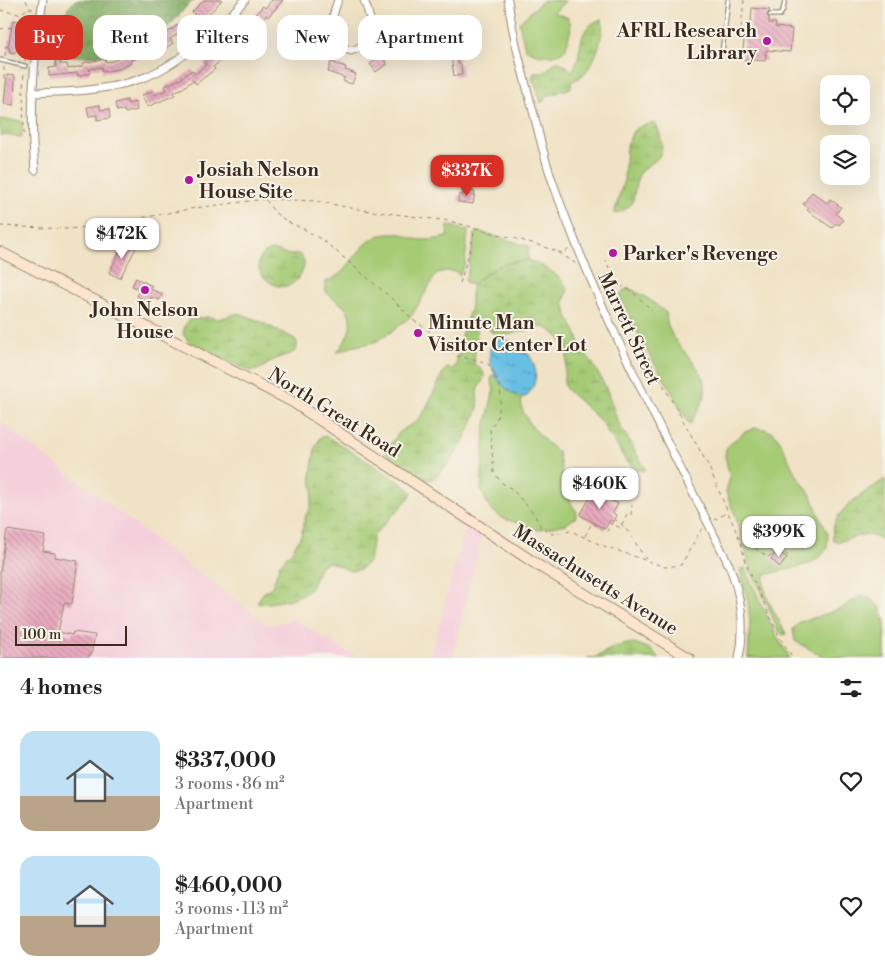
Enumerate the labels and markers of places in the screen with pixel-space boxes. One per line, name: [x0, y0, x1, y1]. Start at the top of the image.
place label: AFRL Research Library: [615, 19, 757, 65]
marker: AFRL Research Library: [761, 35, 773, 47]
pin: $337K: [432, 154, 502, 197]
place label: Josiah Nelson House Site: [196, 158, 319, 204]
marker: Josiah Nelson House Site: [183, 174, 195, 186]
pin: $472K: [87, 218, 157, 260]
place label: Parker's Revenge: [623, 242, 778, 266]
marker: Parker's Revenge: [607, 247, 619, 259]
marker: John Nelson House: [139, 284, 151, 296]
place label: John Nelson House: [88, 298, 199, 344]
place label: Minute Man Visitor Center Lot: [427, 311, 587, 357]
marker: Minute Man Visitor Center Lot: [412, 327, 424, 339]
pin: $460K: [565, 468, 635, 510]
pin: $399K: [744, 516, 814, 558]

